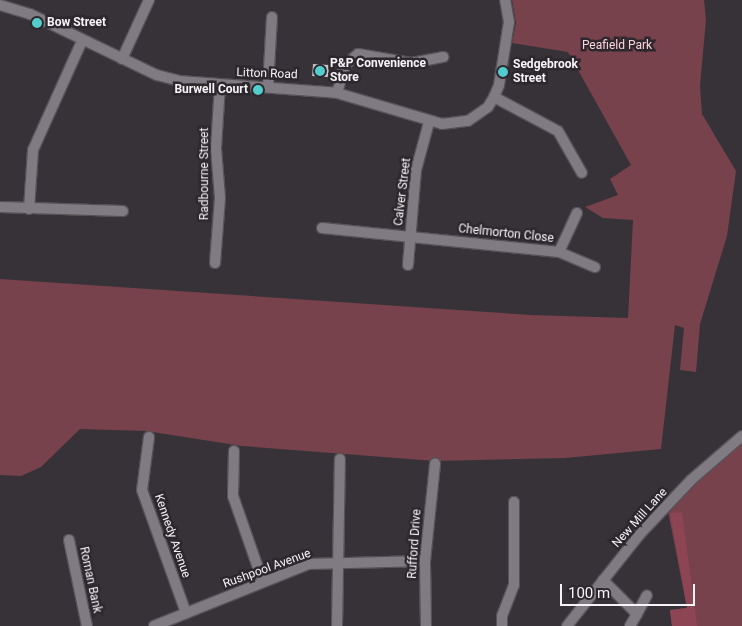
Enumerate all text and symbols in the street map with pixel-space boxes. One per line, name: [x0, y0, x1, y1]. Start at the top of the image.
place label: Bow Street: [47, 16, 106, 30]
marker: Bow Street: [31, 17, 43, 29]
park label: Peafield Park: [582, 39, 652, 53]
place label: P&P Convenience Store: [330, 57, 426, 85]
place label: Sedgebrook Street: [513, 58, 578, 86]
marker: P&P Convenience Store: [314, 65, 326, 77]
street label: Litton Road: [236, 66, 298, 82]
marker: Sedgebrook Street: [497, 66, 509, 78]
place label: Burwell Court: [174, 83, 248, 97]
marker: Burwell Court: [252, 84, 264, 96]
street label: Radbourne Street: [198, 128, 212, 220]
street label: Calver Street: [392, 157, 414, 227]
street label: Chelmorton Close: [458, 222, 554, 246]
street label: New Mill Lane: [610, 485, 670, 551]
street label: Kennedy Avenue: [151, 492, 193, 580]
street label: Rufford Drive: [405, 509, 425, 579]
street label: Roman Bank: [76, 545, 104, 615]
street label: Rushpool Avenue: [221, 546, 313, 592]
scale bar: [562, 574, 697, 606]
text: 100 m: [568, 584, 610, 602]

